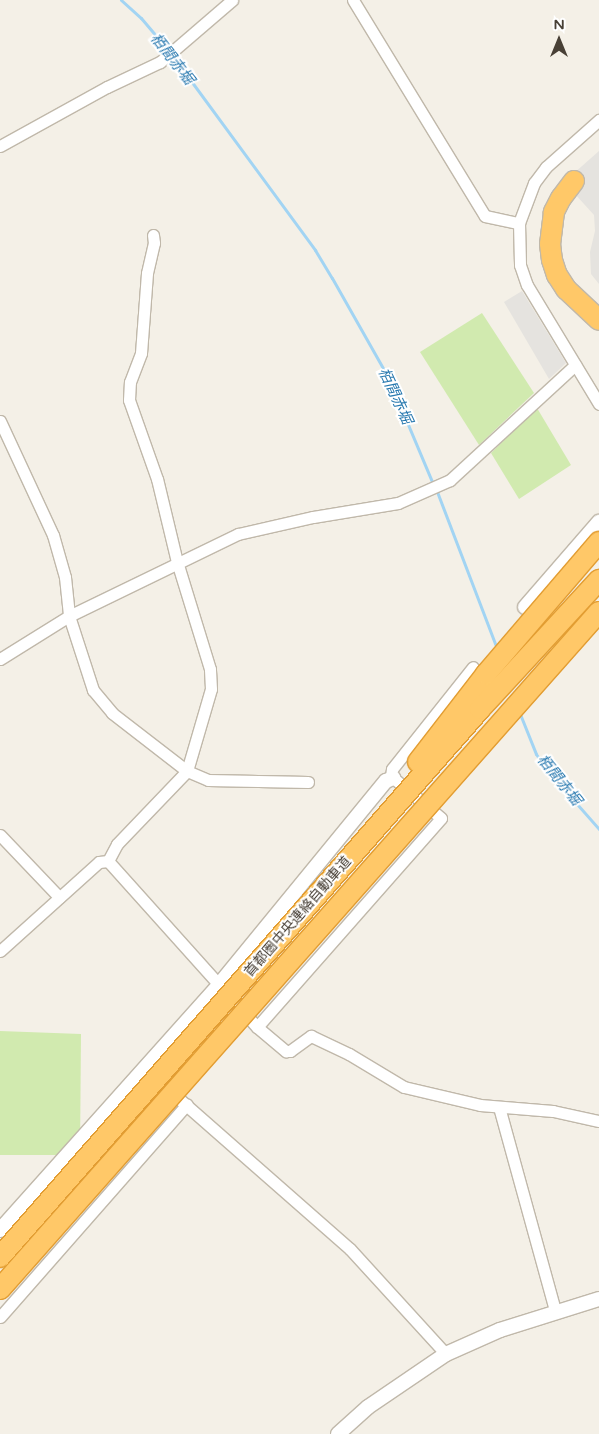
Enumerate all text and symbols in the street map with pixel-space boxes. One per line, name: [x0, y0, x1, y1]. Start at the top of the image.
north arrow: [534, 15, 584, 65]
text: N: [553, 16, 565, 33]
water label: 栢間赤堀: [146, 30, 198, 88]
water label: 栢間赤堀: [374, 365, 416, 427]
water label: 栢間赤堀: [533, 751, 585, 809]
street label: 首都圏中央連絡自動車道: [241, 853, 355, 981]

